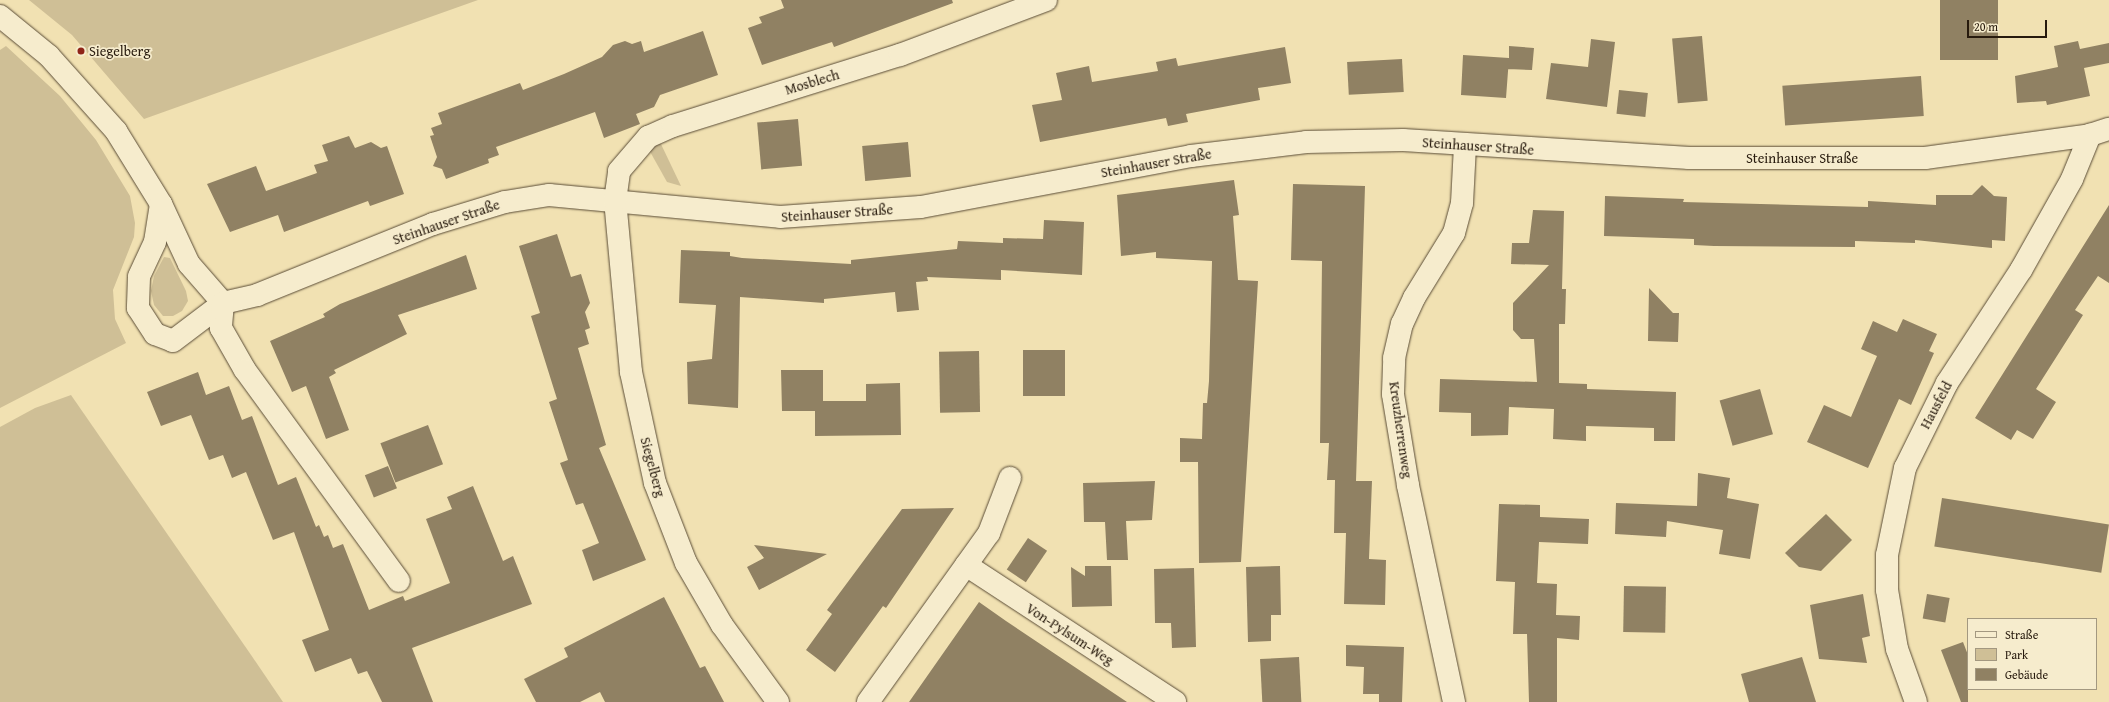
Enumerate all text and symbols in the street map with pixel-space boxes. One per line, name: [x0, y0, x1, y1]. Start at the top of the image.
scale bar: [1969, 12, 2049, 38]
text: 20 m: [1974, 18, 1998, 35]
place label: Siegelberg: [89, 43, 150, 59]
marker: Siegelberg: [76, 46, 86, 56]
street label: Mosblech: [783, 66, 841, 98]
street label: Steinhauser Straße: [1422, 134, 1534, 158]
street label: Steinhauser Straße: [1099, 145, 1213, 181]
street label: Steinhauser Straße: [1746, 150, 1858, 166]
street label: Steinhauser Straße: [390, 196, 502, 248]
street label: Steinhauser Straße: [781, 201, 893, 225]
street label: Hausfeld: [1916, 378, 1956, 432]
street label: Kreuzherrenweg: [1386, 381, 1416, 479]
street label: Siegelberg: [637, 435, 669, 499]
street label: Von-Pylsum-Weg: [1023, 599, 1117, 669]
legend: [1967, 618, 2097, 690]
text: Straße: [2005, 626, 2038, 643]
text: Park: [2005, 646, 2028, 663]
text: Gebäude: [2005, 666, 2048, 683]

